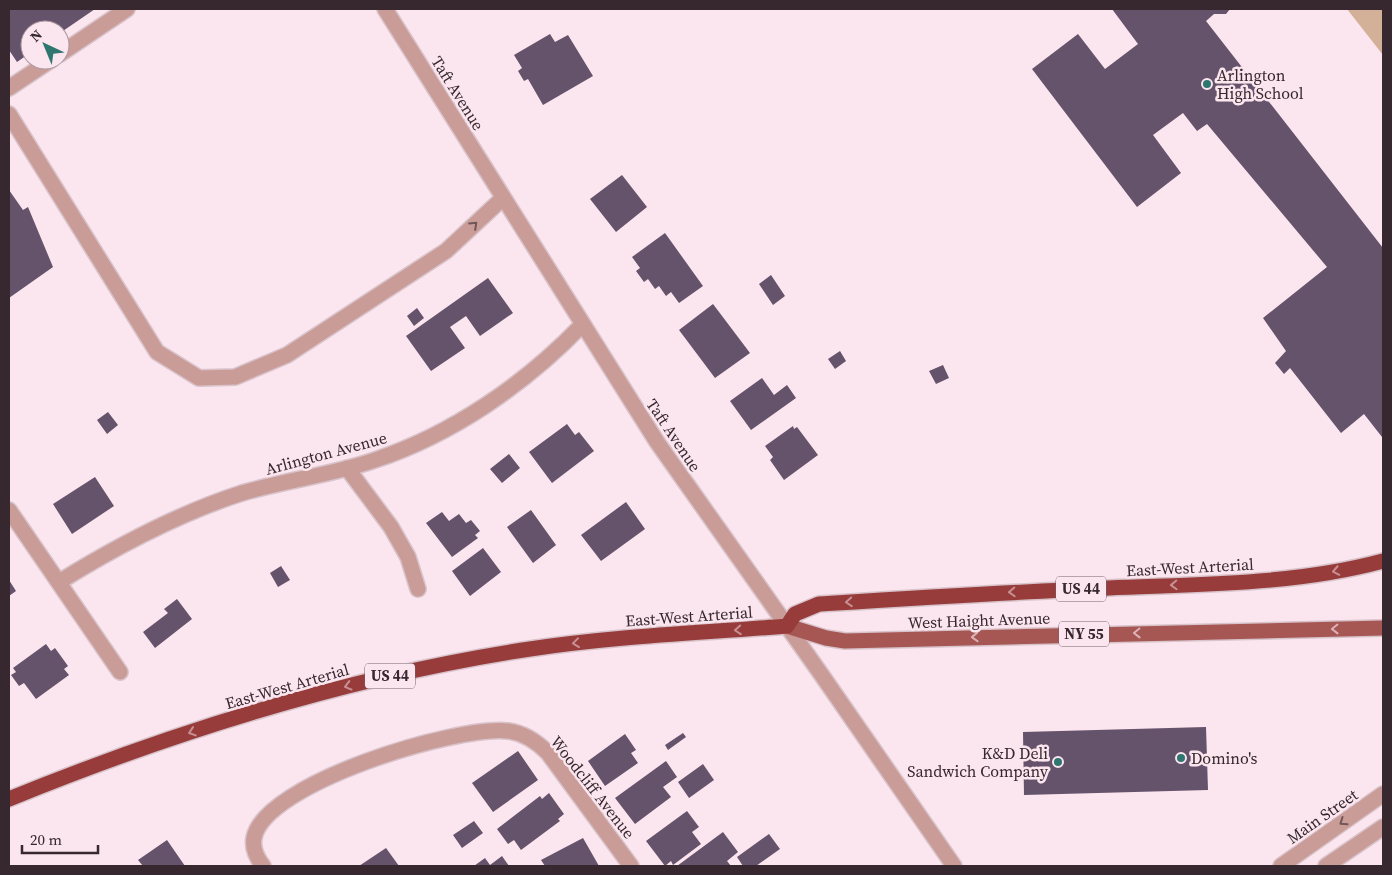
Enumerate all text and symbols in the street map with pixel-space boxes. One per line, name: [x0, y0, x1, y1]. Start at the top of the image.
north arrow: [20, 20, 70, 70]
text: N: [25, 25, 47, 46]
street label: Taft Avenue: [426, 52, 490, 134]
place label: Arlington High School: [1217, 64, 1304, 104]
marker: Arlington High School: [1201, 78, 1213, 90]
one-way arrow: [469, 222, 478, 231]
street label: Taft Avenue: [641, 394, 707, 476]
street label: Arlington Avenue: [263, 426, 389, 480]
street label: East-West Arterial: [1126, 553, 1255, 581]
one-way arrow: [1331, 565, 1340, 576]
road number: US 44: [1056, 576, 1106, 602]
one-way arrow: [1170, 580, 1178, 591]
one-way arrow: [1007, 587, 1015, 598]
one-way arrow: [845, 597, 853, 608]
street label: East-West Arterial: [625, 601, 754, 631]
street label: West Haight Avenue: [907, 607, 1051, 633]
road number: NY 55: [1059, 622, 1109, 646]
one-way arrow: [1330, 623, 1338, 634]
one-way arrow: [734, 624, 742, 635]
one-way arrow: [1133, 628, 1140, 638]
one-way arrow: [970, 632, 978, 642]
one-way arrow: [572, 637, 581, 647]
street label: East-West Arterial: [223, 658, 352, 714]
road number: US 44: [365, 664, 415, 688]
one-way arrow: [344, 680, 353, 691]
one-way arrow: [189, 726, 197, 736]
street label: Woodcliff Avenue: [546, 731, 640, 843]
place label: K&D Deli Sandwich Company: [907, 742, 1049, 782]
place label: Domino's: [1191, 747, 1258, 769]
marker: Domino's: [1175, 752, 1187, 764]
marker: K&D Deli Sandwich Company: [1052, 756, 1064, 768]
street label: Main Street: [1282, 783, 1362, 848]
one-way arrow: [1340, 816, 1349, 825]
scale bar: [22, 822, 99, 854]
text: 20 m: [30, 829, 62, 850]

